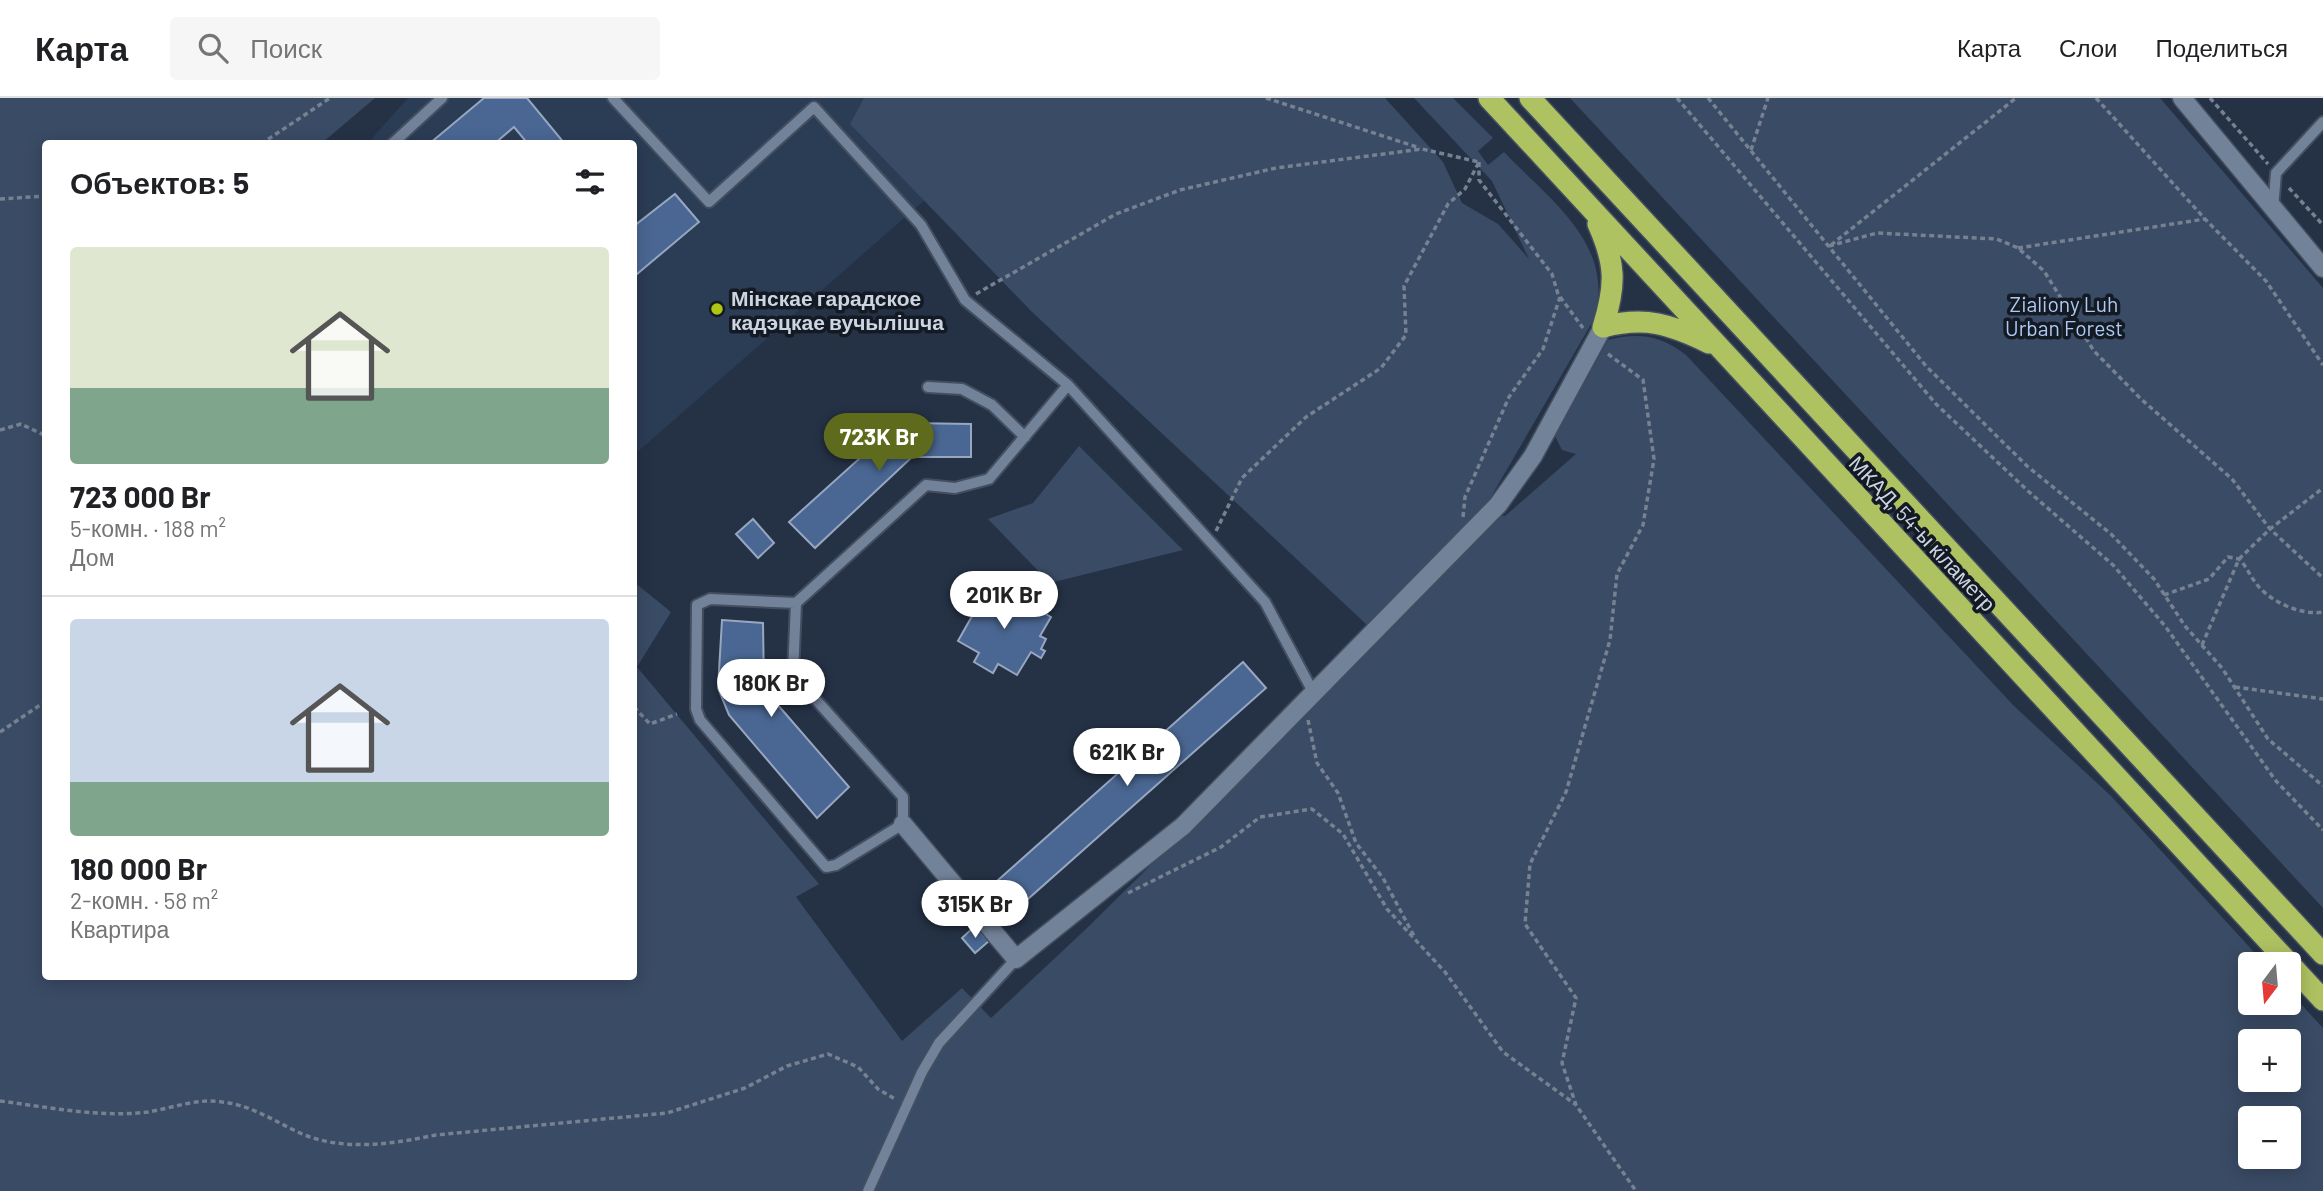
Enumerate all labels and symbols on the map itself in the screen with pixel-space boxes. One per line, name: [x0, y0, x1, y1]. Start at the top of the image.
place label: Мінскае гарадское кадэцкае вучылішча: [731, 285, 944, 334]
park label: Zialiony Luh Urban Forest: [2005, 291, 2123, 340]
marker: Мінскае гарадское кадэцкае вучылішча: [709, 301, 725, 317]
pin: 723K Br: [814, 414, 944, 473]
street label: МКАД, 54-ы кіламетр: [1845, 450, 2001, 616]
pin: 201K Br: [939, 572, 1069, 631]
pin: 180K Br: [706, 660, 836, 719]
pin: 621K Br: [1062, 728, 1192, 788]
pin: 315K Br: [910, 880, 1040, 940]
north arrow: [2238, 952, 2301, 1015]

